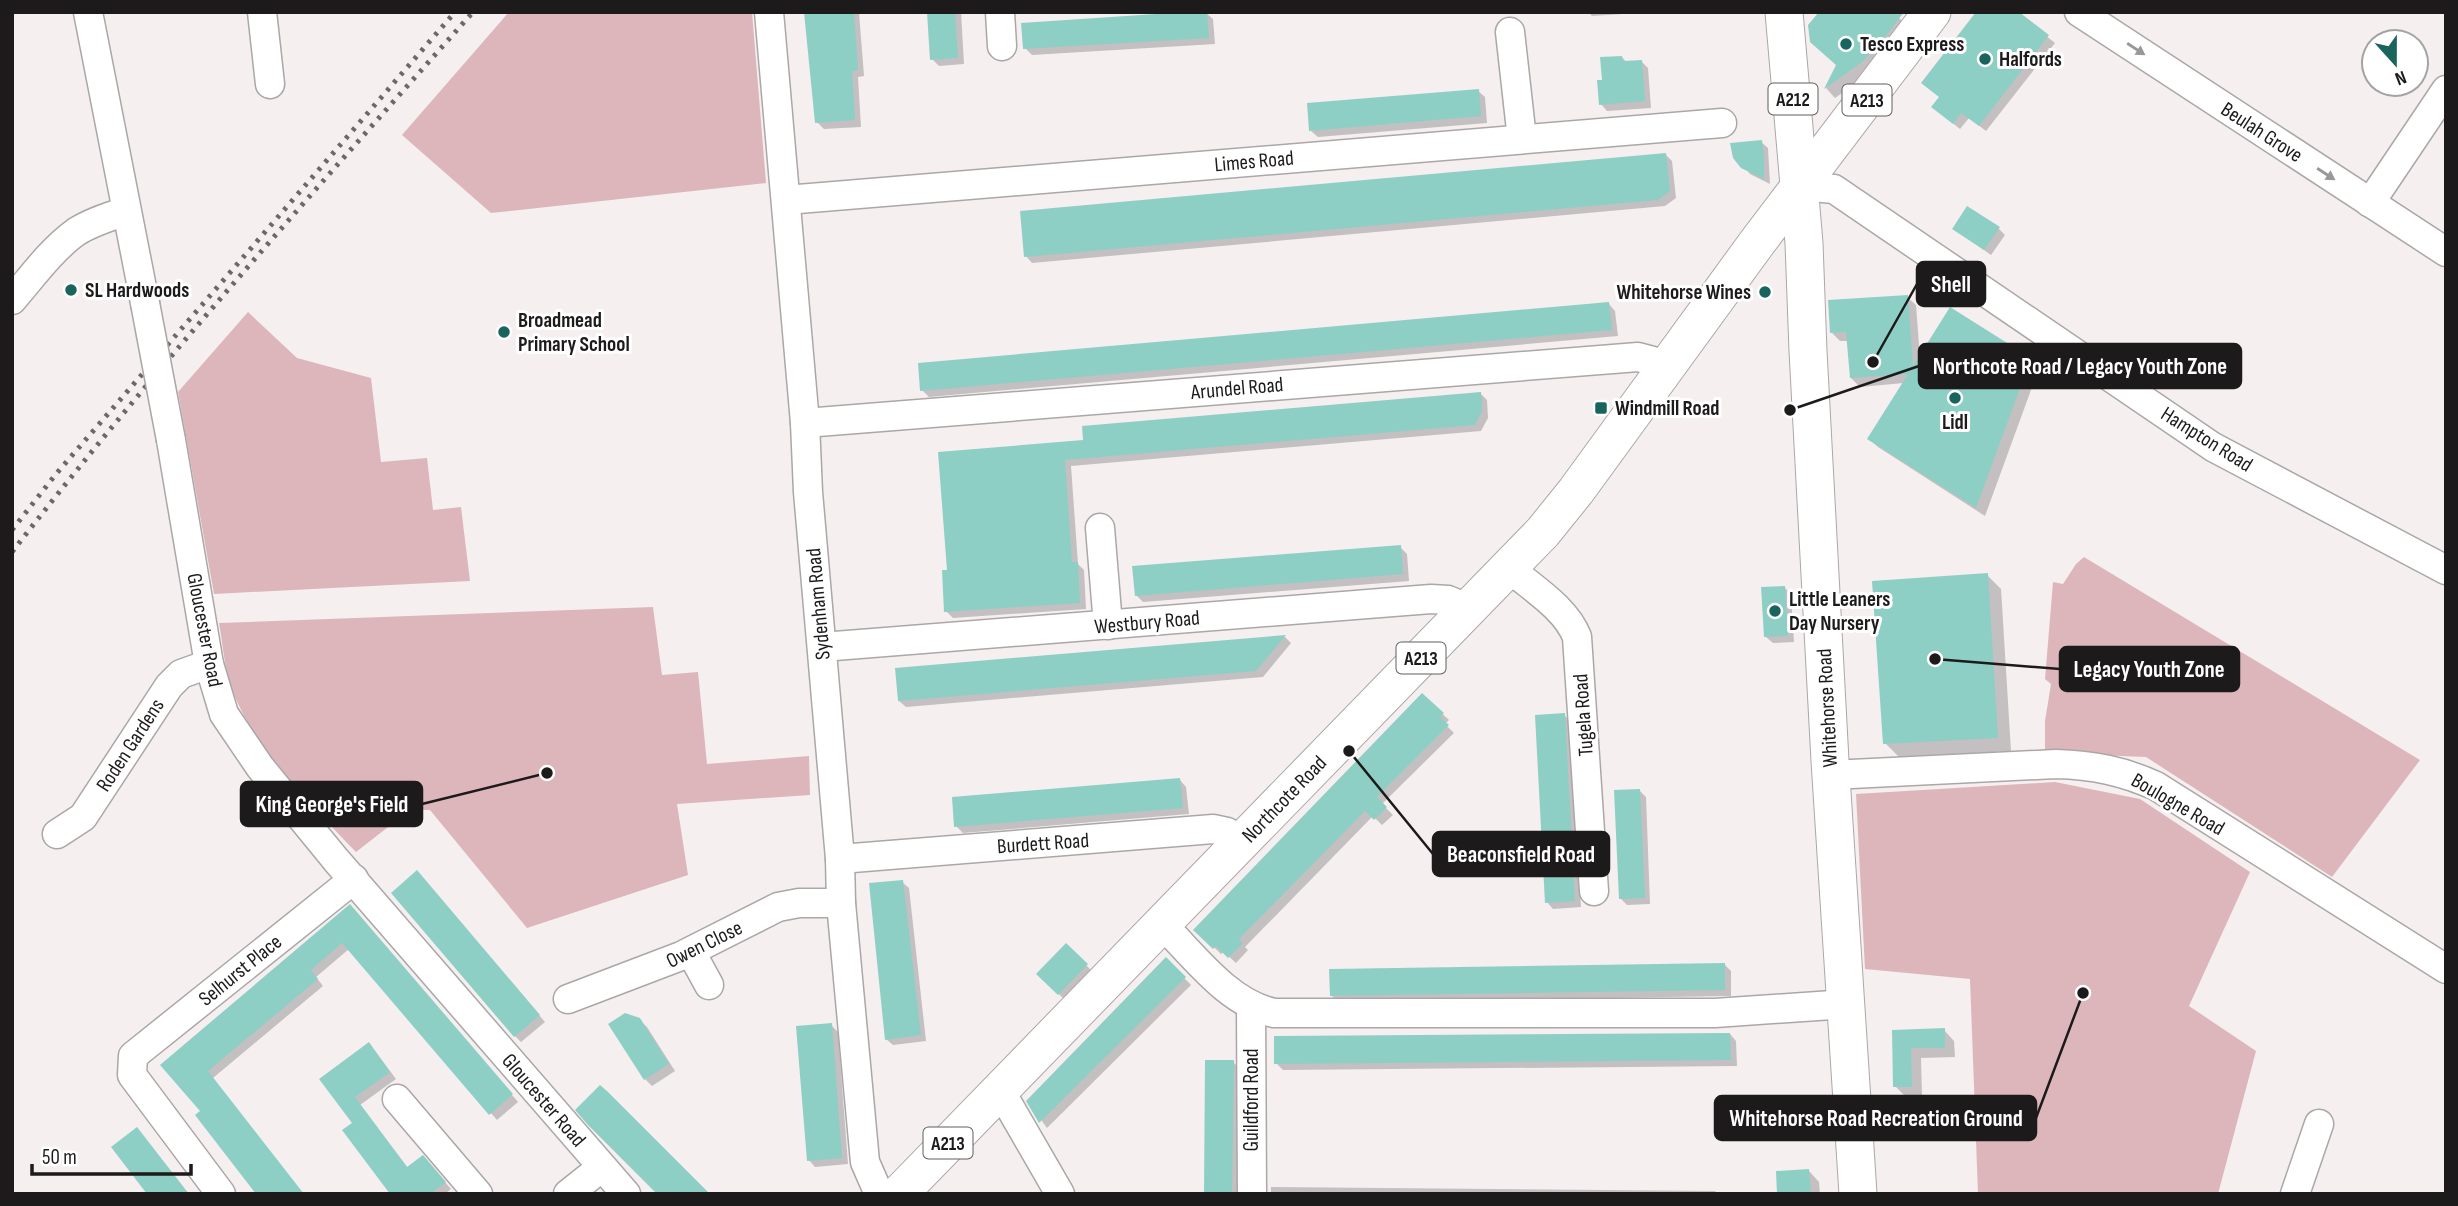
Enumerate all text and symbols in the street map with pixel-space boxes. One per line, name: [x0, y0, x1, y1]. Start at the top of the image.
north arrow: [2360, 28, 2430, 98]
place label: Tesco Express: [1860, 32, 1964, 57]
marker: Tesco Express: [1838, 36, 1854, 52]
one-way arrow: [2126, 43, 2146, 56]
place label: Halfords: [1999, 47, 2062, 72]
marker: Halfords: [1977, 51, 1993, 67]
text: N: [2392, 65, 2409, 90]
road number: A212: [1769, 83, 1818, 114]
road number: A213: [1842, 85, 1892, 116]
street label: Beulah Grove: [2216, 97, 2307, 168]
street label: Limes Road: [1213, 146, 1295, 177]
one-way arrow: [2316, 168, 2336, 181]
callout: Shell: [1917, 262, 1985, 306]
text: Shell: [1931, 271, 1971, 299]
place label: SL Hardwoods: [85, 278, 189, 303]
place label: Whitehorse Wines: [1616, 280, 1751, 305]
marker: SL Hardwoods: [63, 282, 79, 298]
marker: Whitehorse Wines: [1757, 284, 1773, 300]
place label: Broadmead Primary School: [518, 308, 630, 357]
marker: Broadmead Primary School: [496, 324, 512, 340]
callout: Northcote Road / Legacy Youth Zone: [1919, 344, 2241, 388]
text: Northcote Road / Legacy Youth Zone: [1933, 353, 2227, 381]
street label: Arundel Road: [1189, 372, 1284, 405]
marker: Lidl: [1947, 390, 1963, 406]
place label: Windmill Road: [1615, 396, 1719, 421]
marker: Windmill Road: [1593, 400, 1609, 416]
street label: Hampton Road: [2156, 401, 2257, 477]
place label: Lidl: [1942, 410, 1968, 435]
street label: Sydenham Road: [801, 547, 836, 661]
street label: Gloucester Road: [181, 571, 228, 689]
place label: Little Leaners Day Nursery: [1789, 587, 1890, 636]
marker: Little Leaners Day Nursery: [1767, 603, 1783, 619]
street label: Westbury Road: [1093, 605, 1201, 640]
road number: A213: [1396, 642, 1446, 674]
callout: Legacy Youth Zone: [2060, 647, 2239, 691]
street label: Whitehorse Road: [1812, 648, 1843, 768]
text: Legacy Youth Zone: [2073, 656, 2225, 684]
street label: Tugela Road: [1568, 673, 1599, 757]
street label: Roden Gardens: [91, 694, 170, 796]
street label: Northcote Road: [1237, 751, 1332, 848]
street label: Boulogne Road: [2127, 768, 2229, 841]
callout: King George's Field: [241, 782, 422, 826]
text: King George's Field: [256, 791, 408, 819]
street label: Burdett Road: [996, 828, 1090, 859]
callout: Beaconsfield Road: [1433, 832, 1609, 876]
text: Beaconsfield Road: [1447, 841, 1595, 869]
street label: Owen Close: [662, 915, 746, 974]
street label: Selhurst Place: [194, 929, 287, 1011]
street label: Gloucester Road: [496, 1049, 591, 1152]
street label: Guildford Road: [1239, 1049, 1264, 1151]
callout: Whitehorse Road Recreation Ground: [1715, 1096, 2036, 1140]
text: Whitehorse Road Recreation Ground: [1729, 1105, 2023, 1133]
road number: A213: [923, 1128, 972, 1158]
scale bar: [32, 1132, 191, 1176]
text: 50 m: [42, 1145, 77, 1170]

